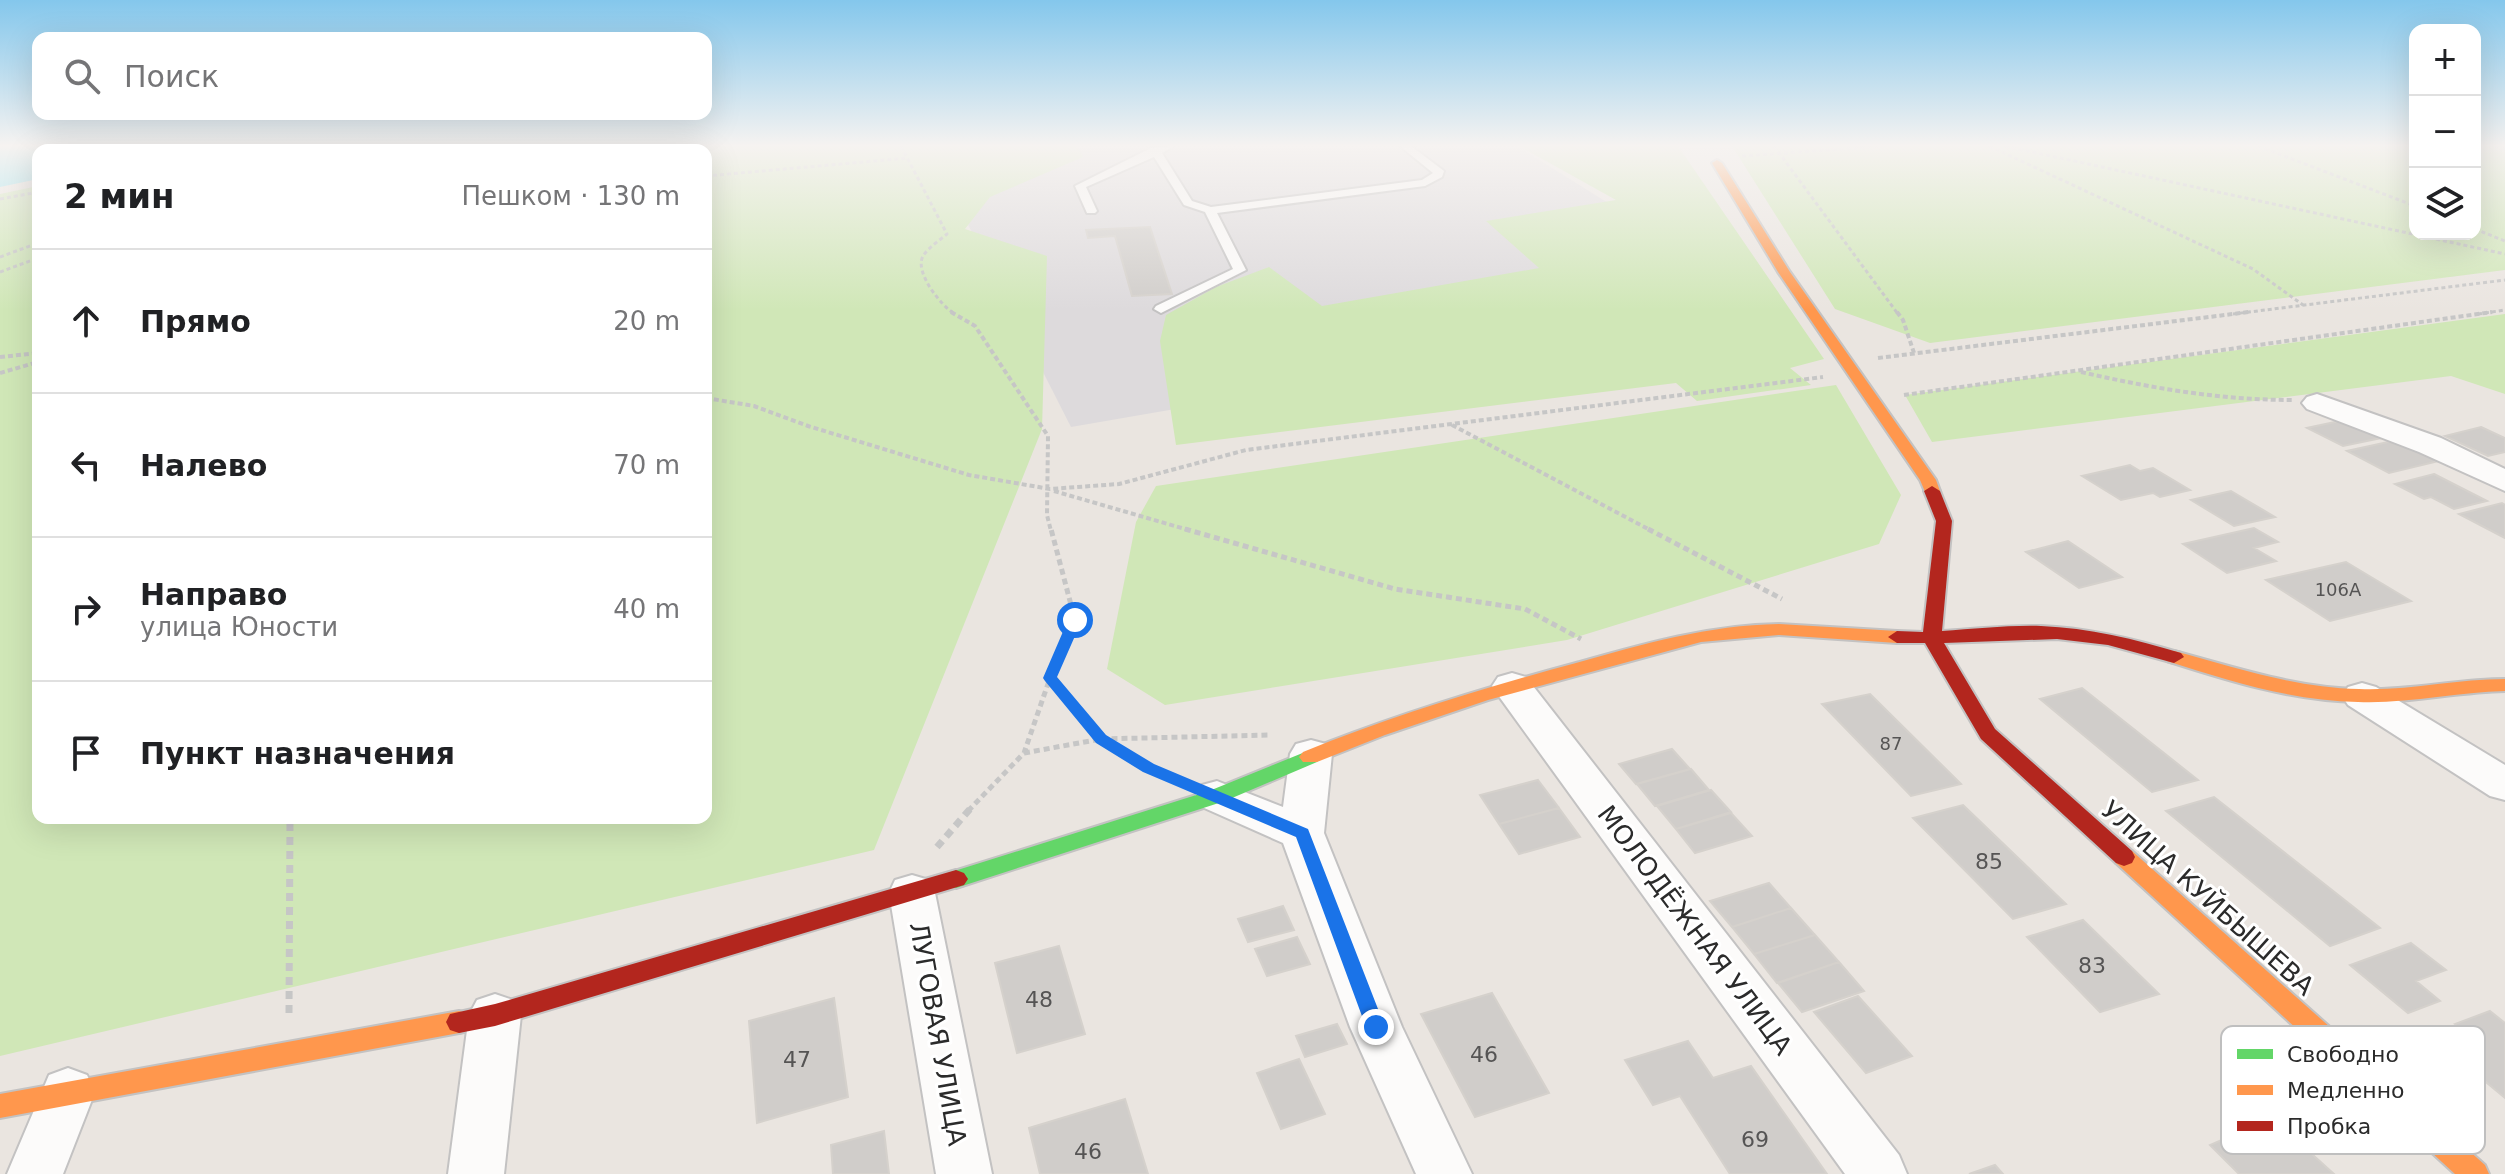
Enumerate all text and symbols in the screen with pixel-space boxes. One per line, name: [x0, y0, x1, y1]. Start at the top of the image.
map controls: [2409, 24, 2481, 240]
button: +: [2409, 24, 2481, 96]
search box: [32, 32, 712, 120]
icon: search: [60, 54, 104, 98]
text: Поиск: [124, 59, 219, 94]
button: −: [2409, 96, 2481, 168]
button: layers: [2409, 168, 2481, 240]
text: 2 мин: [64, 176, 175, 216]
text: Пешком · 130 m: [461, 181, 680, 211]
icon: ahead: [64, 299, 108, 343]
text: Прямо: [140, 304, 251, 339]
text: 20 m: [613, 306, 680, 336]
icon: left: [64, 443, 108, 487]
text: Налево: [140, 448, 267, 483]
text: 70 m: [613, 450, 680, 480]
text: Направо: [140, 577, 287, 612]
house number: 106А: [2315, 579, 2362, 600]
icon: right: [64, 587, 108, 631]
text: 40 m: [613, 594, 680, 624]
route start: [1057, 602, 1093, 638]
text: улица Юности: [140, 612, 338, 642]
icon: arrive: [64, 731, 108, 775]
house number: 87: [1880, 733, 1902, 754]
text: Пункт назначения: [140, 736, 455, 771]
street label: УЛИЦА КУЙБЫШЕВА: [2096, 794, 2321, 1001]
street label: МОЛОДЁЖНАЯ УЛИЦА: [1591, 799, 1799, 1061]
house number: 85: [1975, 849, 2003, 874]
street label: ЛУГОВАЯ УЛИЦА: [904, 920, 972, 1148]
house number: 83: [2078, 953, 2106, 978]
house number: 48: [1025, 987, 1053, 1012]
route end: [1358, 1009, 1394, 1045]
legend: [2221, 1026, 2485, 1154]
house number: 46: [1470, 1042, 1498, 1067]
text: Свободно: [2287, 1042, 2399, 1067]
house number: 47: [783, 1047, 811, 1072]
text: Медленно: [2287, 1078, 2405, 1103]
text: Пробка: [2287, 1114, 2371, 1139]
house number: 69: [1741, 1127, 1769, 1152]
house number: 46: [1074, 1139, 1102, 1164]

